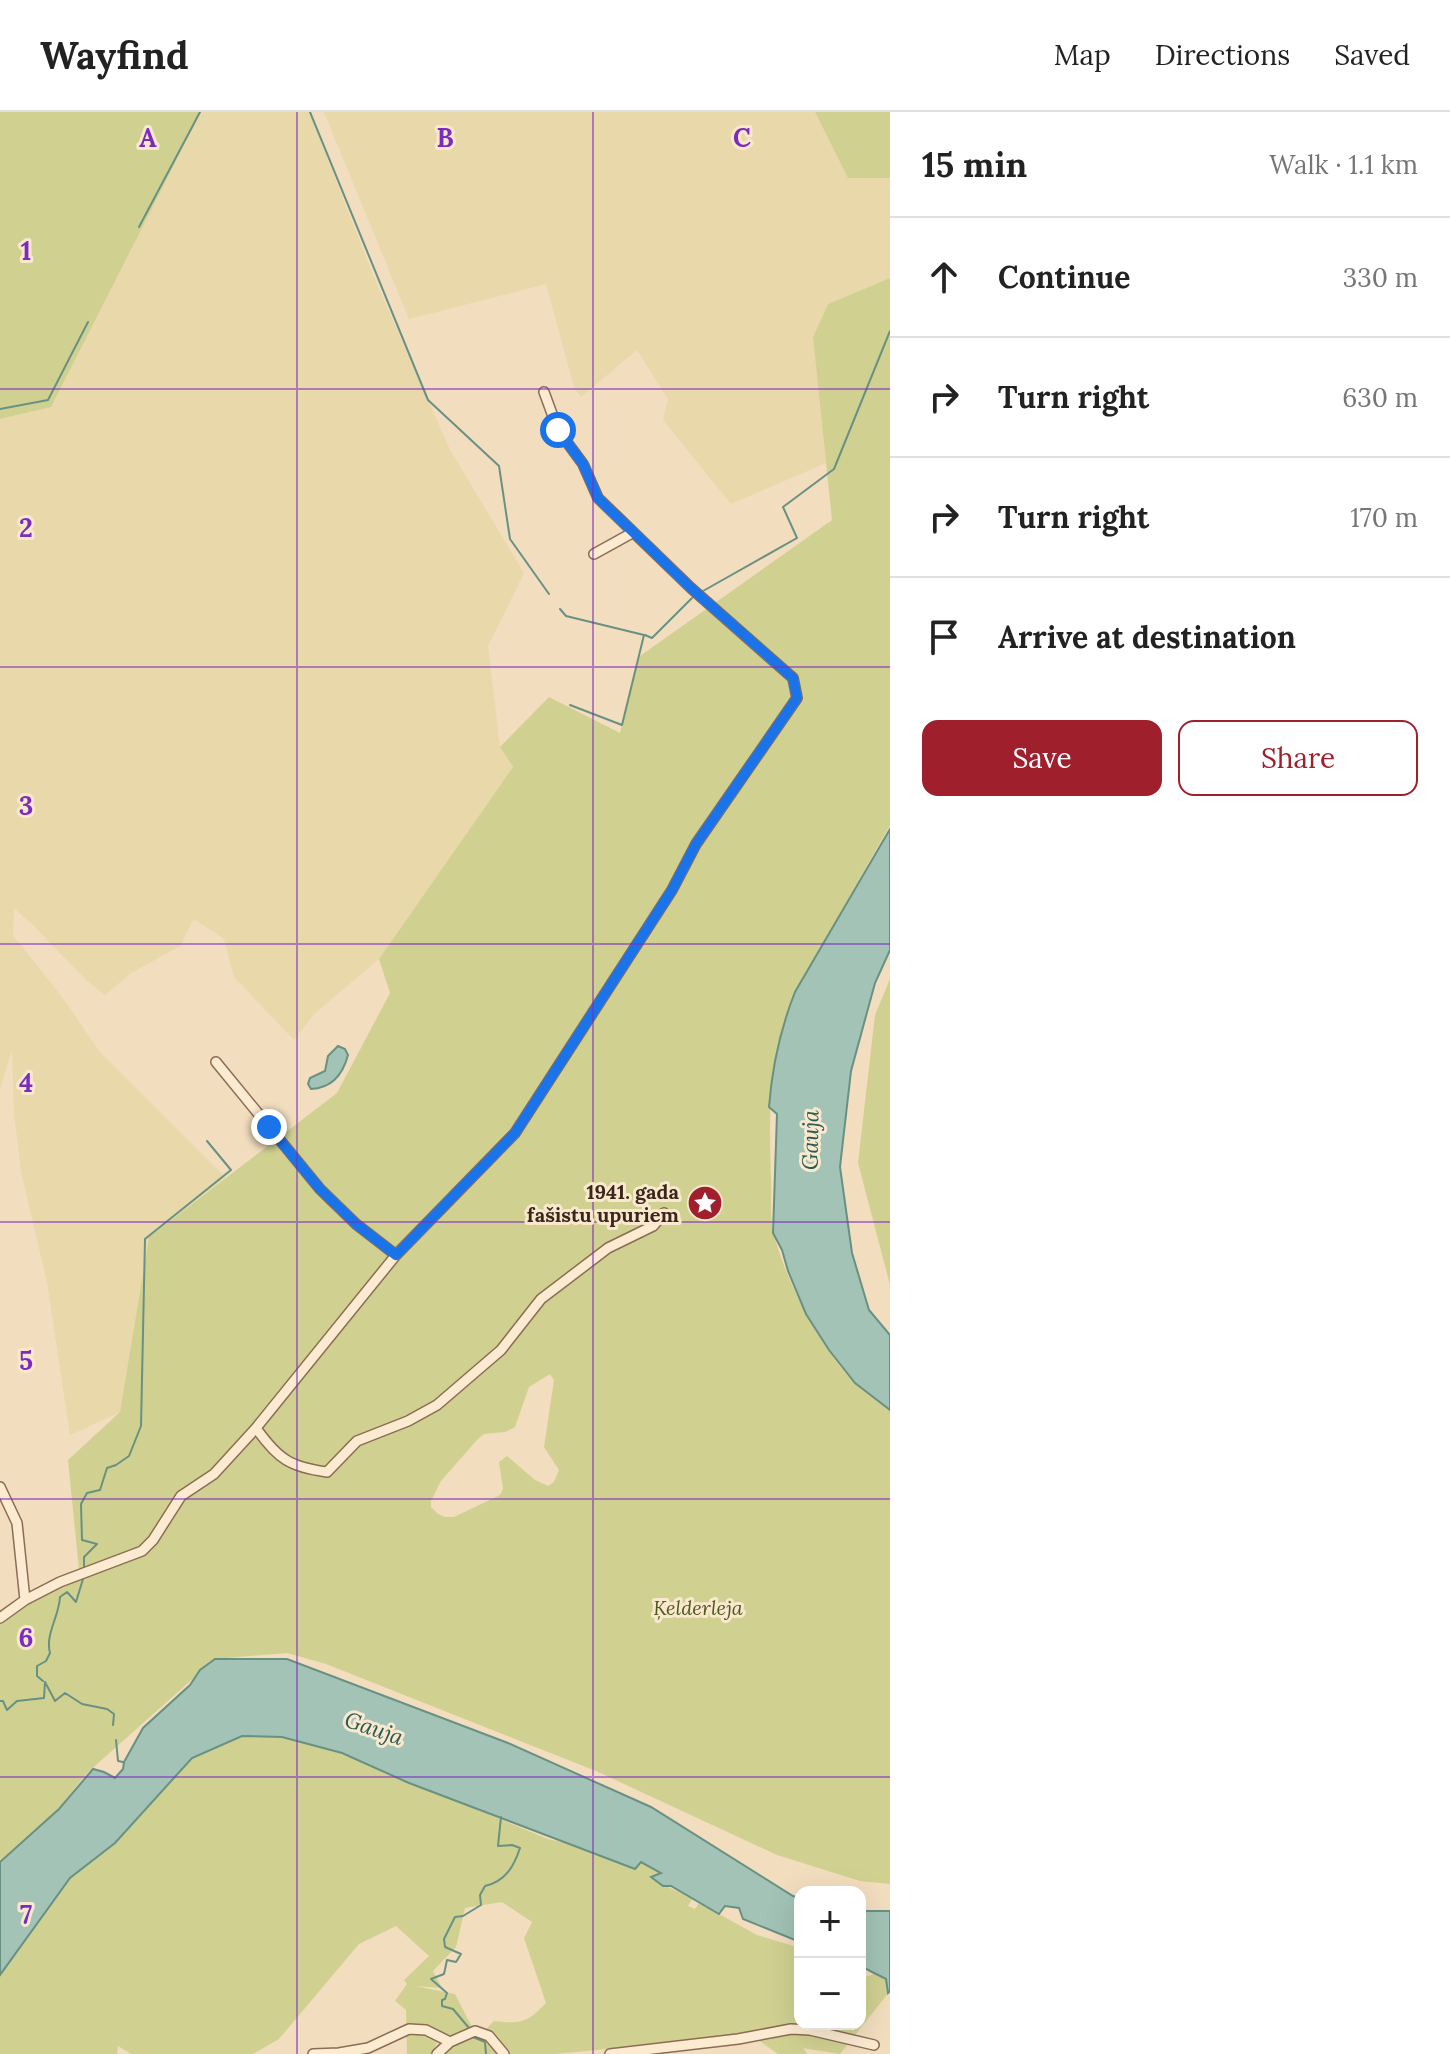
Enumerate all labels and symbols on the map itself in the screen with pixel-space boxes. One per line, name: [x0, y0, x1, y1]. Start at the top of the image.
text: A: [139, 121, 157, 154]
text: B: [436, 121, 454, 154]
text: C: [733, 121, 751, 154]
text: 1: [21, 234, 31, 267]
route start: [540, 412, 576, 448]
text: 2: [19, 511, 33, 544]
text: 3: [19, 789, 33, 822]
text: 4: [19, 1066, 33, 1099]
route end: [251, 1109, 287, 1145]
water label: Gauja: [795, 1109, 825, 1170]
place label: 1941. gada fašistu upuriem: [527, 1179, 680, 1227]
place icon: 1941. gada fašistu upuriem: [686, 1184, 724, 1222]
text: 5: [19, 1344, 33, 1377]
park label: Ķelderleja: [653, 1595, 743, 1621]
text: 6: [19, 1621, 33, 1654]
water label: Gauja: [341, 1705, 408, 1751]
text: 7: [20, 1898, 32, 1931]

